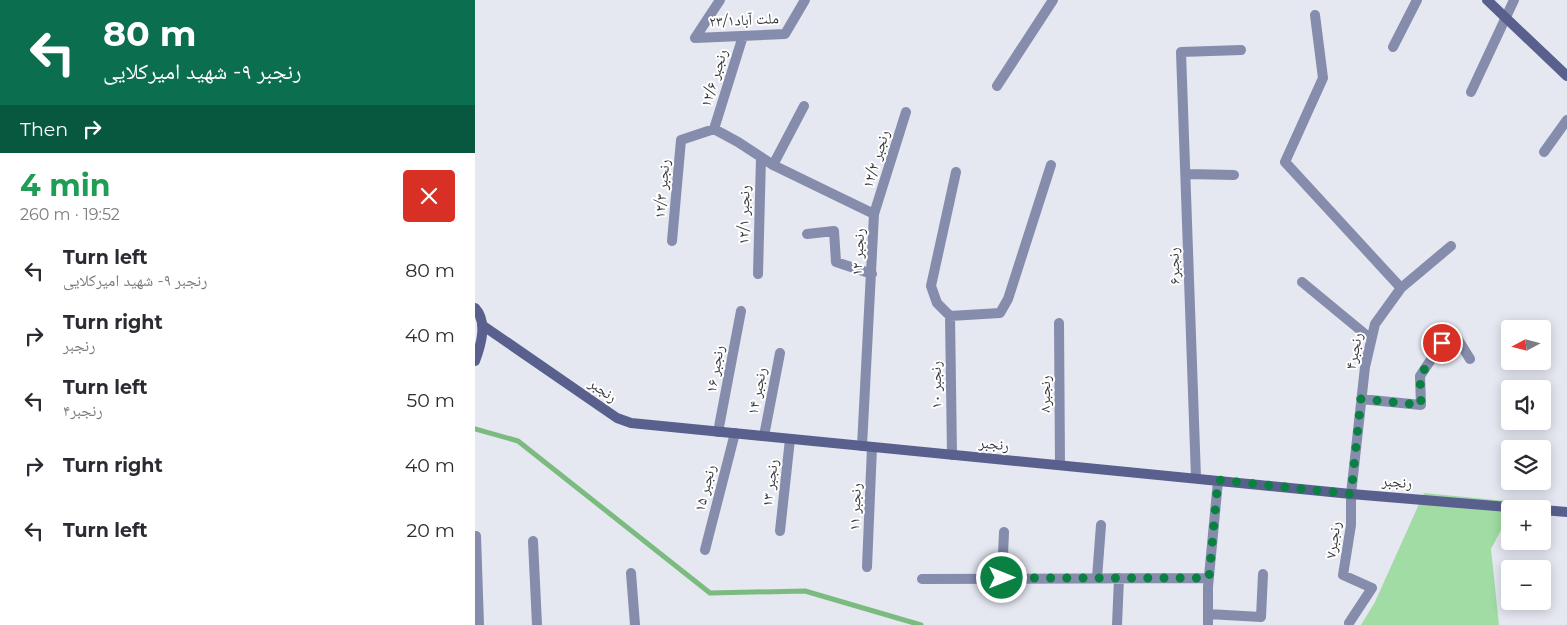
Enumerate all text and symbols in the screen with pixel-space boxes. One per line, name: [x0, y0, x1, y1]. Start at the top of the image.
street label: ملت آباد۲۳/۱: [709, 8, 779, 31]
text: 80 m: [103, 12, 197, 55]
icon: left: [20, 20, 85, 85]
street label: رنجبر ۱۲/۶: [696, 46, 731, 109]
text: رنجبر ۹- شهید امیرکلایی: [103, 58, 302, 85]
icon: right: [78, 115, 106, 143]
text: Then: [20, 118, 68, 141]
street label: رنجبر ۱۲/۲: [858, 127, 893, 190]
street label: رنجبر ۱۲/۳: [649, 158, 674, 219]
text: 4 min: [20, 167, 110, 204]
button: close: [403, 170, 455, 222]
street label: رنجبر ۱۲/۱: [733, 185, 754, 245]
text: 260 m · 19:52: [20, 205, 120, 224]
street label: رنجبر ۱۲: [847, 227, 868, 276]
text: Turn left: [63, 246, 148, 269]
street label: رنجبر۶: [1163, 247, 1184, 285]
icon: left: [20, 257, 48, 285]
text: 80 m: [405, 259, 455, 282]
text: رنجبر ۹- شهید امیرکلایی: [63, 271, 207, 290]
text: Turn right: [63, 311, 163, 334]
north arrow: [1501, 320, 1551, 370]
map controls: [1501, 320, 1551, 610]
icon: right: [20, 322, 48, 350]
pin: [1421, 322, 1463, 364]
text: 40 m: [405, 324, 455, 347]
icon: arrive: [1428, 329, 1456, 357]
street label: رنجبر۴: [1341, 331, 1366, 371]
text: رنجبر: [63, 336, 95, 355]
street label: رنجبر ۱۶: [701, 344, 728, 394]
street label: رنجبر ۱۰: [926, 361, 945, 409]
street label: رنجبر ۱۴: [743, 365, 770, 416]
street label: رنجبر: [585, 373, 621, 406]
street label: رنجبر۸: [1035, 375, 1054, 413]
text: Turn left: [63, 376, 148, 399]
button: sound: [1501, 380, 1551, 430]
icon: left: [20, 387, 48, 415]
text: 50 m: [407, 389, 455, 412]
text: رنجبر۴: [63, 401, 103, 420]
street label: رنجبر: [977, 432, 1010, 455]
button: layers: [1501, 440, 1551, 490]
icon: right: [20, 452, 48, 480]
text: Turn right: [63, 454, 163, 477]
text: 40 m: [405, 454, 455, 477]
street label: رنجبر ۱۳: [757, 458, 782, 508]
street label: رنجبر ۱۵: [690, 462, 720, 513]
street label: رنجبر: [1380, 471, 1413, 492]
street label: رنجبر ۱۱: [844, 483, 865, 531]
button: +: [1501, 500, 1551, 550]
icon: left: [20, 517, 48, 545]
text: Turn left: [63, 519, 148, 542]
text: 20 m: [407, 519, 455, 542]
street label: رنجبر۷: [1321, 520, 1345, 560]
position arrow: [975, 551, 1027, 603]
button: −: [1501, 560, 1551, 610]

